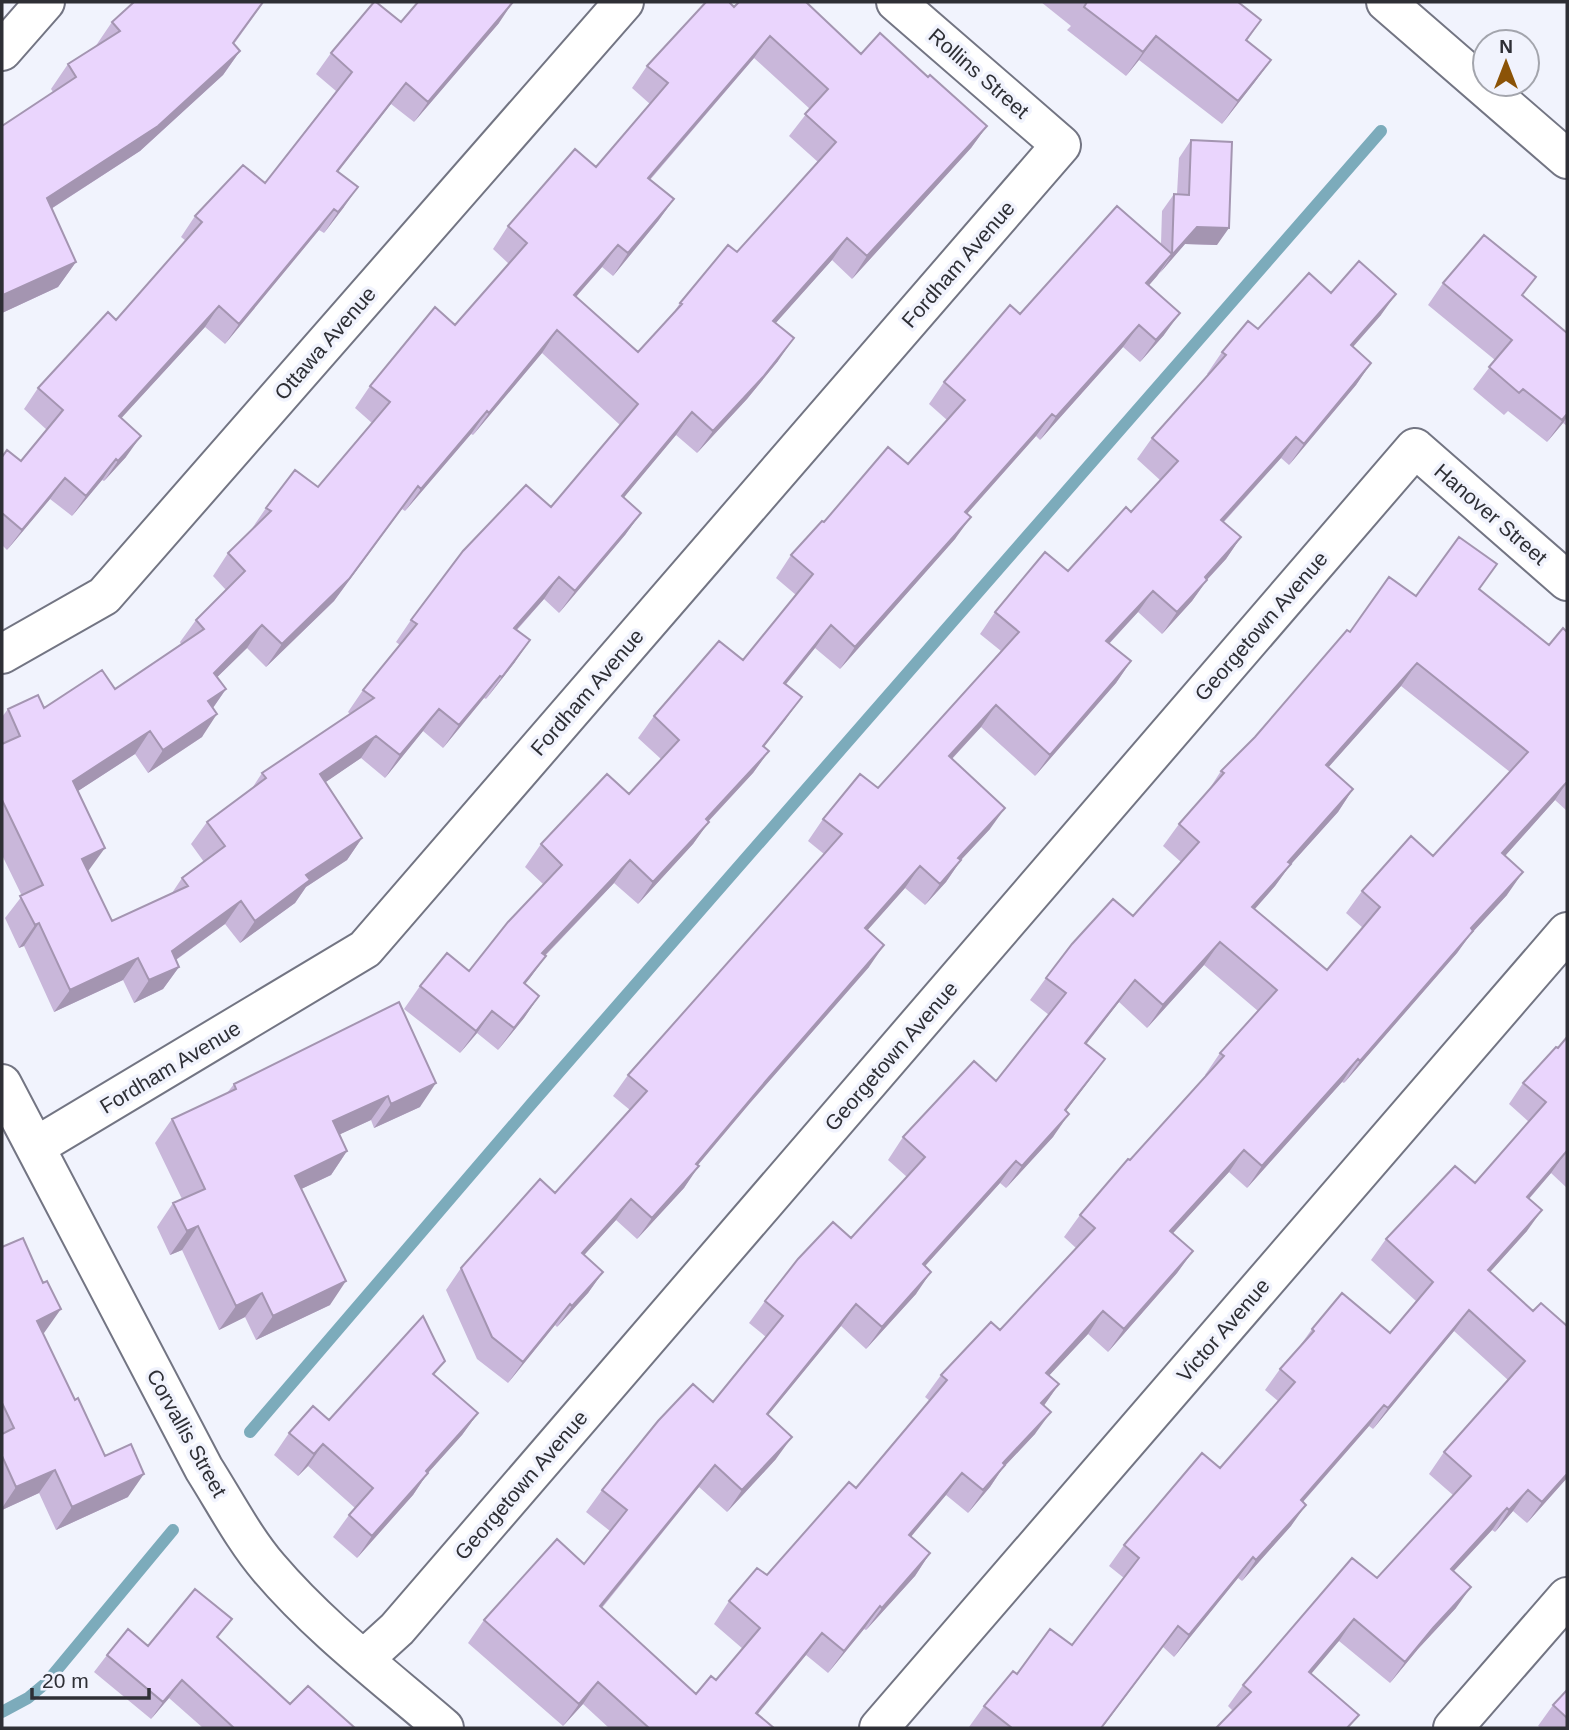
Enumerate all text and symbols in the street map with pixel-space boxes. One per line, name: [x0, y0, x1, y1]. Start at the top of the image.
street label: Rollins Street: [924, 23, 1034, 123]
north arrow: [1471, 28, 1541, 98]
text: N: [1499, 36, 1513, 57]
street label: Fordham Avenue: [897, 196, 1019, 332]
street label: Ottawa Avenue: [270, 282, 380, 404]
street label: Hanover Street: [1430, 459, 1552, 569]
street label: Georgetown Avenue: [1190, 547, 1332, 705]
street label: Fordham Avenue: [526, 624, 648, 760]
street label: Georgetown Avenue: [820, 977, 962, 1135]
street label: Fordham Avenue: [96, 1016, 244, 1118]
street label: Victor Avenue: [1172, 1274, 1274, 1386]
street label: Corvallis Street: [142, 1365, 232, 1501]
street label: Georgetown Avenue: [450, 1406, 592, 1564]
scale bar: [32, 1656, 149, 1700]
text: 20 m: [42, 1669, 89, 1692]

